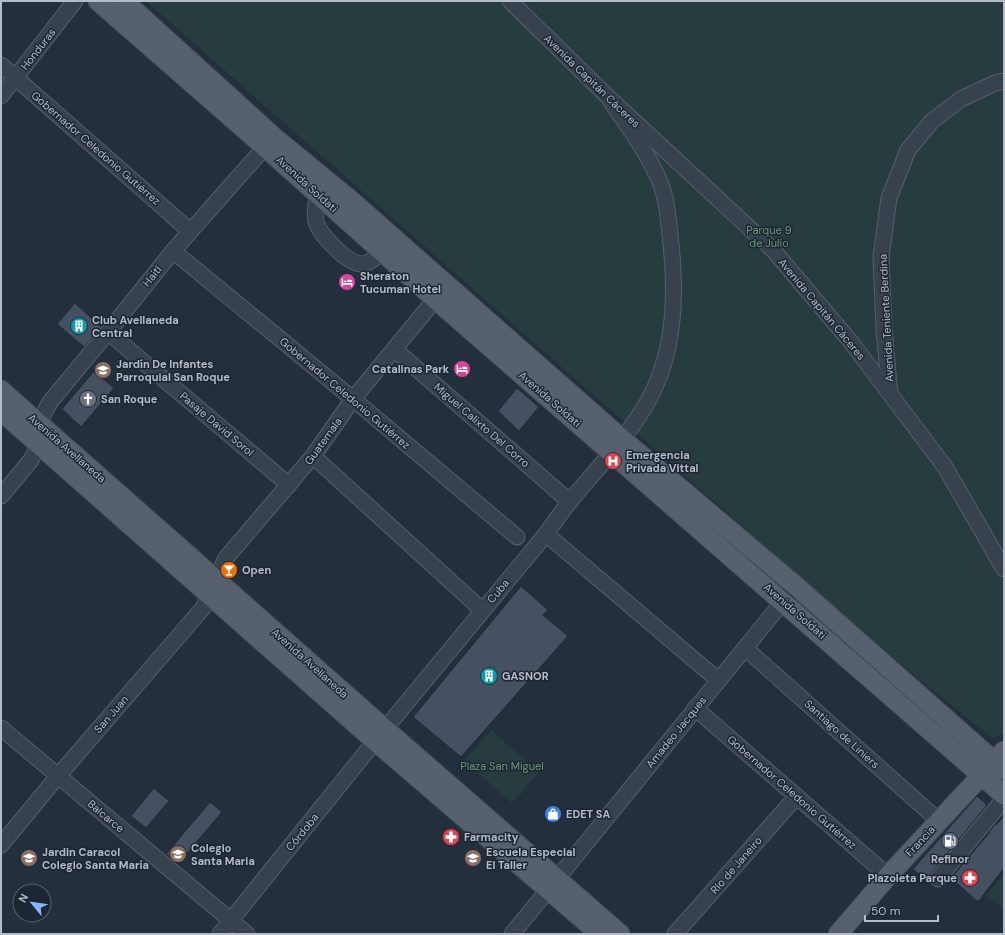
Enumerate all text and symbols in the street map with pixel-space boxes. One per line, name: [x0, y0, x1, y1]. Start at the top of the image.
street label: Honduras: [17, 25, 59, 73]
street label: Avenida Capitán Cáceres: [541, 31, 643, 131]
street label: Gobernador Celedonio Gutiérrez: [29, 88, 163, 208]
street label: Avenida Soldati: [273, 153, 341, 215]
park label: Parque 9 de Julio: [746, 223, 792, 250]
street label: Avenida Teniente Berdina: [876, 254, 896, 382]
street label: Avenida Capitán Cáceres: [775, 255, 869, 363]
street label: Haití: [139, 262, 165, 289]
place label: Sheraton Tucuman Hotel: [360, 269, 441, 296]
hotel icon: Sheraton Tucuman Hotel: [337, 272, 357, 292]
place label: Club Avellaneda Central: [92, 313, 179, 340]
building icon: Club Avellaneda Central: [69, 316, 89, 336]
street label: Gobernador Celedonio Gutiérrez: [277, 334, 413, 452]
place label: Jardín De Infantes Parroquial San Roque: [116, 357, 230, 384]
hotel icon: Catalinas Park: [452, 359, 472, 379]
school or university icon: Jardín De Infantes Parroquial San Roque: [93, 360, 113, 380]
place label: Catalinas Park: [372, 362, 450, 376]
street label: Avenida Soldati: [516, 368, 584, 430]
street label: Miguel Calixto Del Corro: [431, 380, 533, 470]
church icon: San Roque: [78, 389, 98, 409]
street label: Pasaje David Sorol: [177, 389, 257, 459]
place label: San Roque: [101, 392, 158, 406]
street label: Avenida Avellaneda: [25, 411, 109, 485]
street label: Guatemala: [301, 415, 345, 467]
place label: Emergencia Privada Vittal: [626, 448, 699, 475]
hospital icon: Emergencia Privada Vittal: [603, 451, 623, 471]
bar icon: Open: [219, 560, 239, 580]
place label: Open: [242, 563, 271, 577]
street label: Cuba: [484, 576, 512, 606]
street label: Avenida Soldati: [761, 580, 829, 642]
street label: Avenida Avellaneda: [269, 625, 351, 701]
building icon: GASNOR: [479, 666, 499, 686]
place label: GASNOR: [502, 669, 549, 683]
street label: San Juan: [91, 692, 131, 736]
street label: Amadeo Jacques: [643, 693, 709, 771]
street label: Santiago de Liniers: [802, 697, 882, 771]
street label: Gobernador Celedonio Gutiérrez: [725, 732, 859, 852]
park label: Plaza San Miguel: [460, 759, 544, 773]
street label: Balcarce: [85, 797, 127, 835]
shop icon: EDET SA: [543, 804, 563, 824]
place label: EDET SA: [566, 807, 610, 821]
street label: Córdoba: [283, 810, 321, 854]
street label: Francia: [902, 823, 938, 859]
pharmacy icon: Farmacity: [441, 827, 461, 847]
place label: Farmacity: [464, 830, 519, 844]
fuel station icon: Refinor: [940, 831, 960, 851]
street label: Río de Janeiro: [707, 833, 765, 897]
place label: Colegio Santa Maria: [191, 841, 255, 868]
school or university icon: Colegio Santa Maria: [168, 844, 188, 864]
place label: Jardin Caracol Colegio Santa María: [42, 845, 149, 872]
place label: Escuela Especial El Taller: [486, 845, 576, 872]
school or university icon: Jardin Caracol Colegio Santa María: [19, 848, 39, 868]
school or university icon: Escuela Especial El Taller: [463, 848, 483, 868]
place label: Refinor: [931, 852, 969, 866]
pharmacy icon: Plazoleta Parque: [960, 868, 980, 888]
place label: Plazoleta Parque: [868, 871, 957, 885]
north arrow: [12, 883, 52, 923]
text: N: [15, 891, 31, 905]
scale bar: [865, 897, 938, 923]
text: 50 m: [871, 903, 900, 919]

